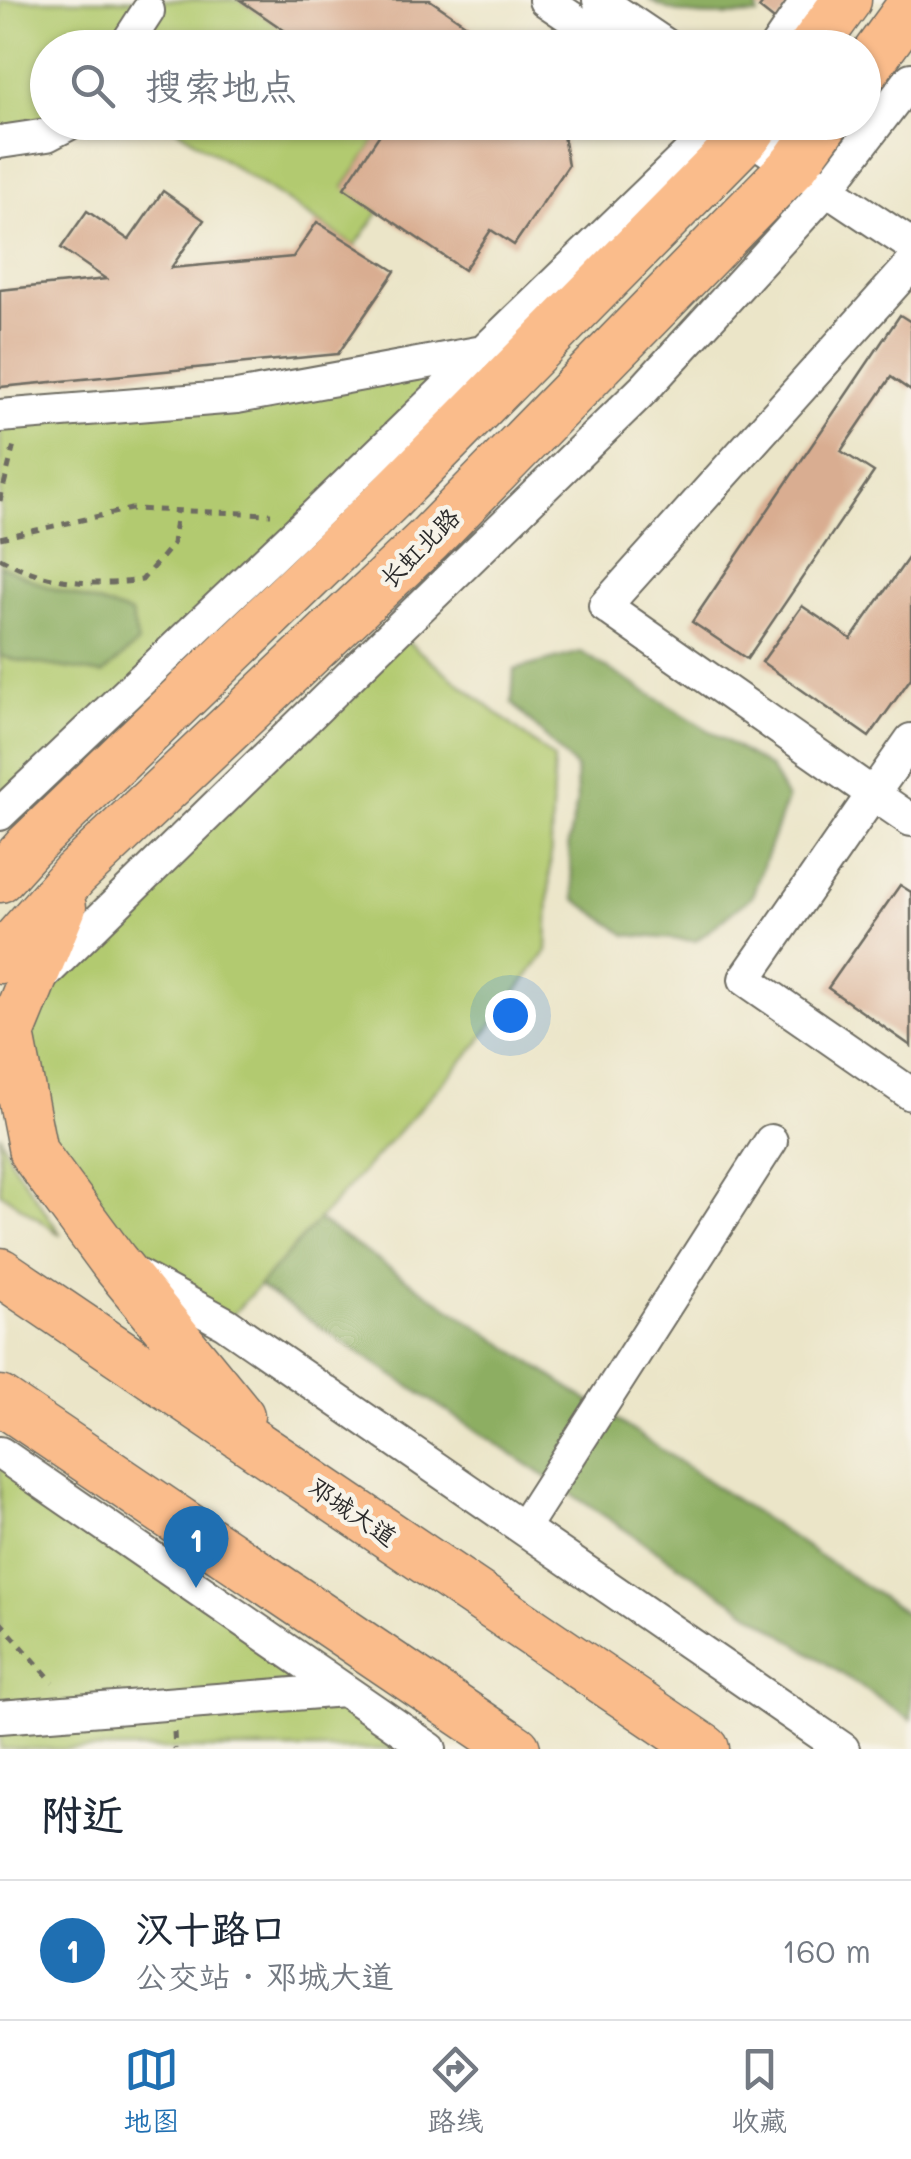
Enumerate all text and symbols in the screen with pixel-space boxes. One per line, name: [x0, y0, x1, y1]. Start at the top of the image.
search box: [30, 30, 881, 140]
icon: search: [65, 58, 120, 113]
text: 搜索地点: [145, 60, 297, 110]
street label: 长虹北路: [372, 500, 466, 594]
your location: [485, 990, 536, 1041]
street label: 邓城大道: [303, 1470, 403, 1552]
pin: 1: [164, 1506, 228, 1588]
text: 附近: [40, 1786, 124, 1841]
text: 汉十路口: [135, 1903, 287, 1953]
text: 1: [65, 1929, 80, 1971]
text: 160 m: [782, 1929, 871, 1971]
text: 公交站 · 邓城大道: [135, 1954, 393, 1996]
tab: 地图: [124, 2042, 180, 2139]
tab: 路线: [427, 2042, 483, 2139]
tab: 收藏: [731, 2042, 787, 2139]

